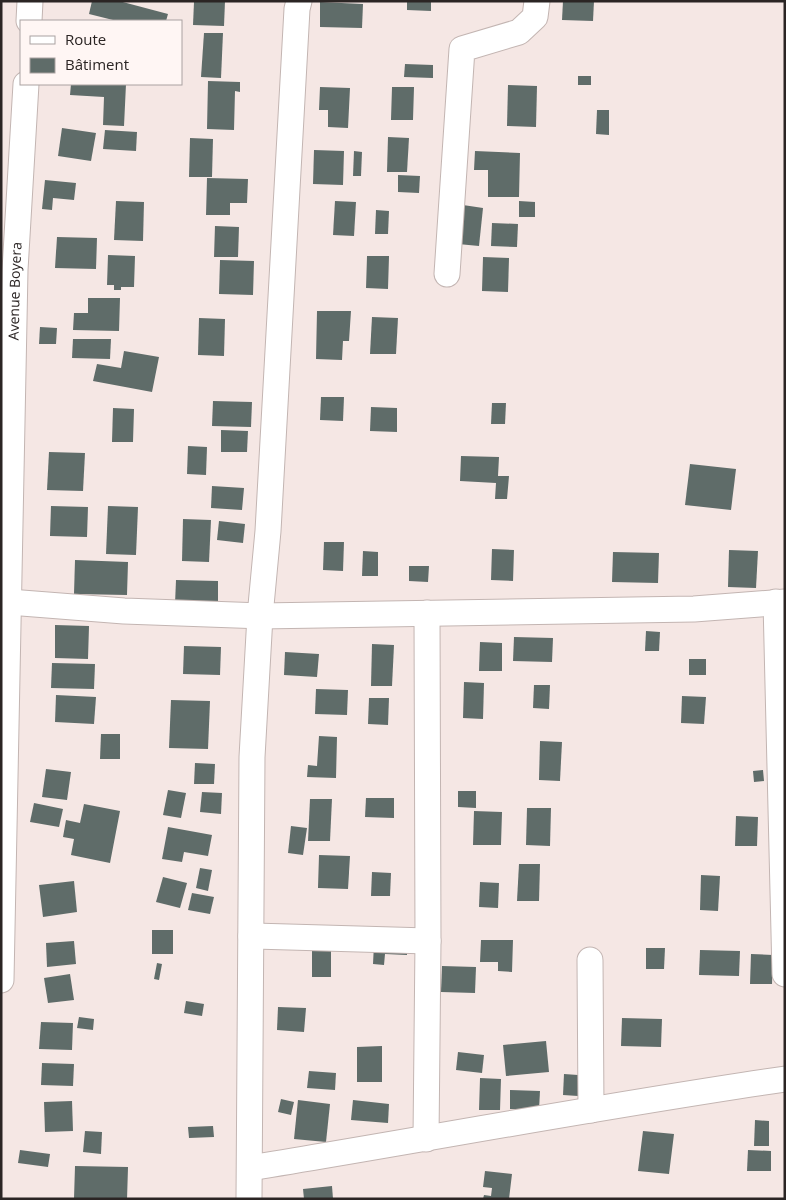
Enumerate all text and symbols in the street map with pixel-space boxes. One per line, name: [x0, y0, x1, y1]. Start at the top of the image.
legend: [20, 20, 182, 85]
text: Route: [65, 29, 106, 49]
text: Bâtiment: [65, 54, 129, 74]
street label: Avenue Boyera: [4, 241, 26, 340]

